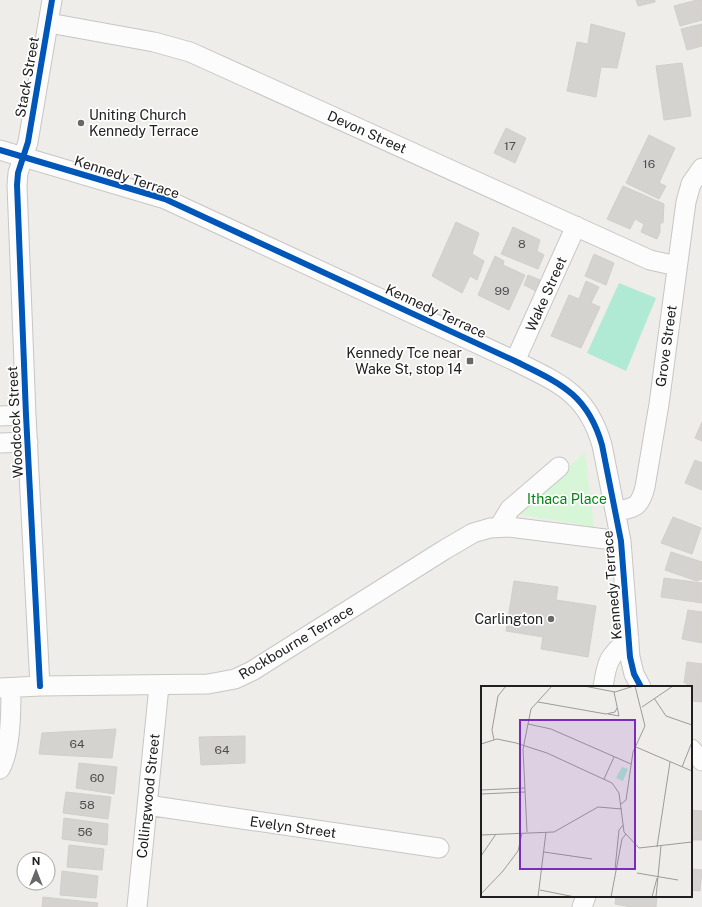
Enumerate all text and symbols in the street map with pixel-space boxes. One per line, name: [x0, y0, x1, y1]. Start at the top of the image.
street label: Stack Street: [12, 35, 42, 119]
place label: Uniting Church Kennedy Terrace: [89, 107, 199, 139]
street label: Devon Street: [325, 107, 409, 157]
marker: Uniting Church Kennedy Terrace: [76, 118, 86, 128]
house number: 17: [504, 139, 516, 153]
street label: Kennedy Terrace: [72, 152, 182, 202]
house number: 16: [643, 157, 655, 171]
house number: 8: [518, 237, 526, 251]
street label: Wake Street: [522, 254, 570, 334]
street label: Kennedy Terrace: [383, 281, 489, 341]
house number: 99: [495, 284, 509, 298]
street label: Grove Street: [652, 304, 680, 388]
place label: Kennedy Tce near Wake St, stop 14: [346, 345, 462, 377]
marker: Kennedy Tce near Wake St, stop 14: [465, 356, 475, 366]
street label: Woodcock Street: [4, 366, 26, 478]
park label: Ithaca Place: [527, 491, 607, 507]
street label: Kennedy Terrace: [599, 530, 625, 640]
street label: Rockbourne Terrace: [236, 601, 356, 683]
place label: Carlington: [474, 611, 543, 627]
marker: Carlington: [546, 614, 556, 624]
inset map: [481, 686, 692, 897]
street label: Collingwood Street: [133, 733, 163, 859]
house number: 64: [70, 737, 85, 751]
house number: 64: [215, 743, 230, 757]
house number: 60: [90, 771, 104, 785]
house number: 58: [79, 798, 95, 812]
street label: Evelyn Street: [249, 813, 337, 841]
house number: 56: [77, 825, 93, 839]
north arrow: [16, 851, 56, 891]
text: N: [32, 855, 40, 867]

